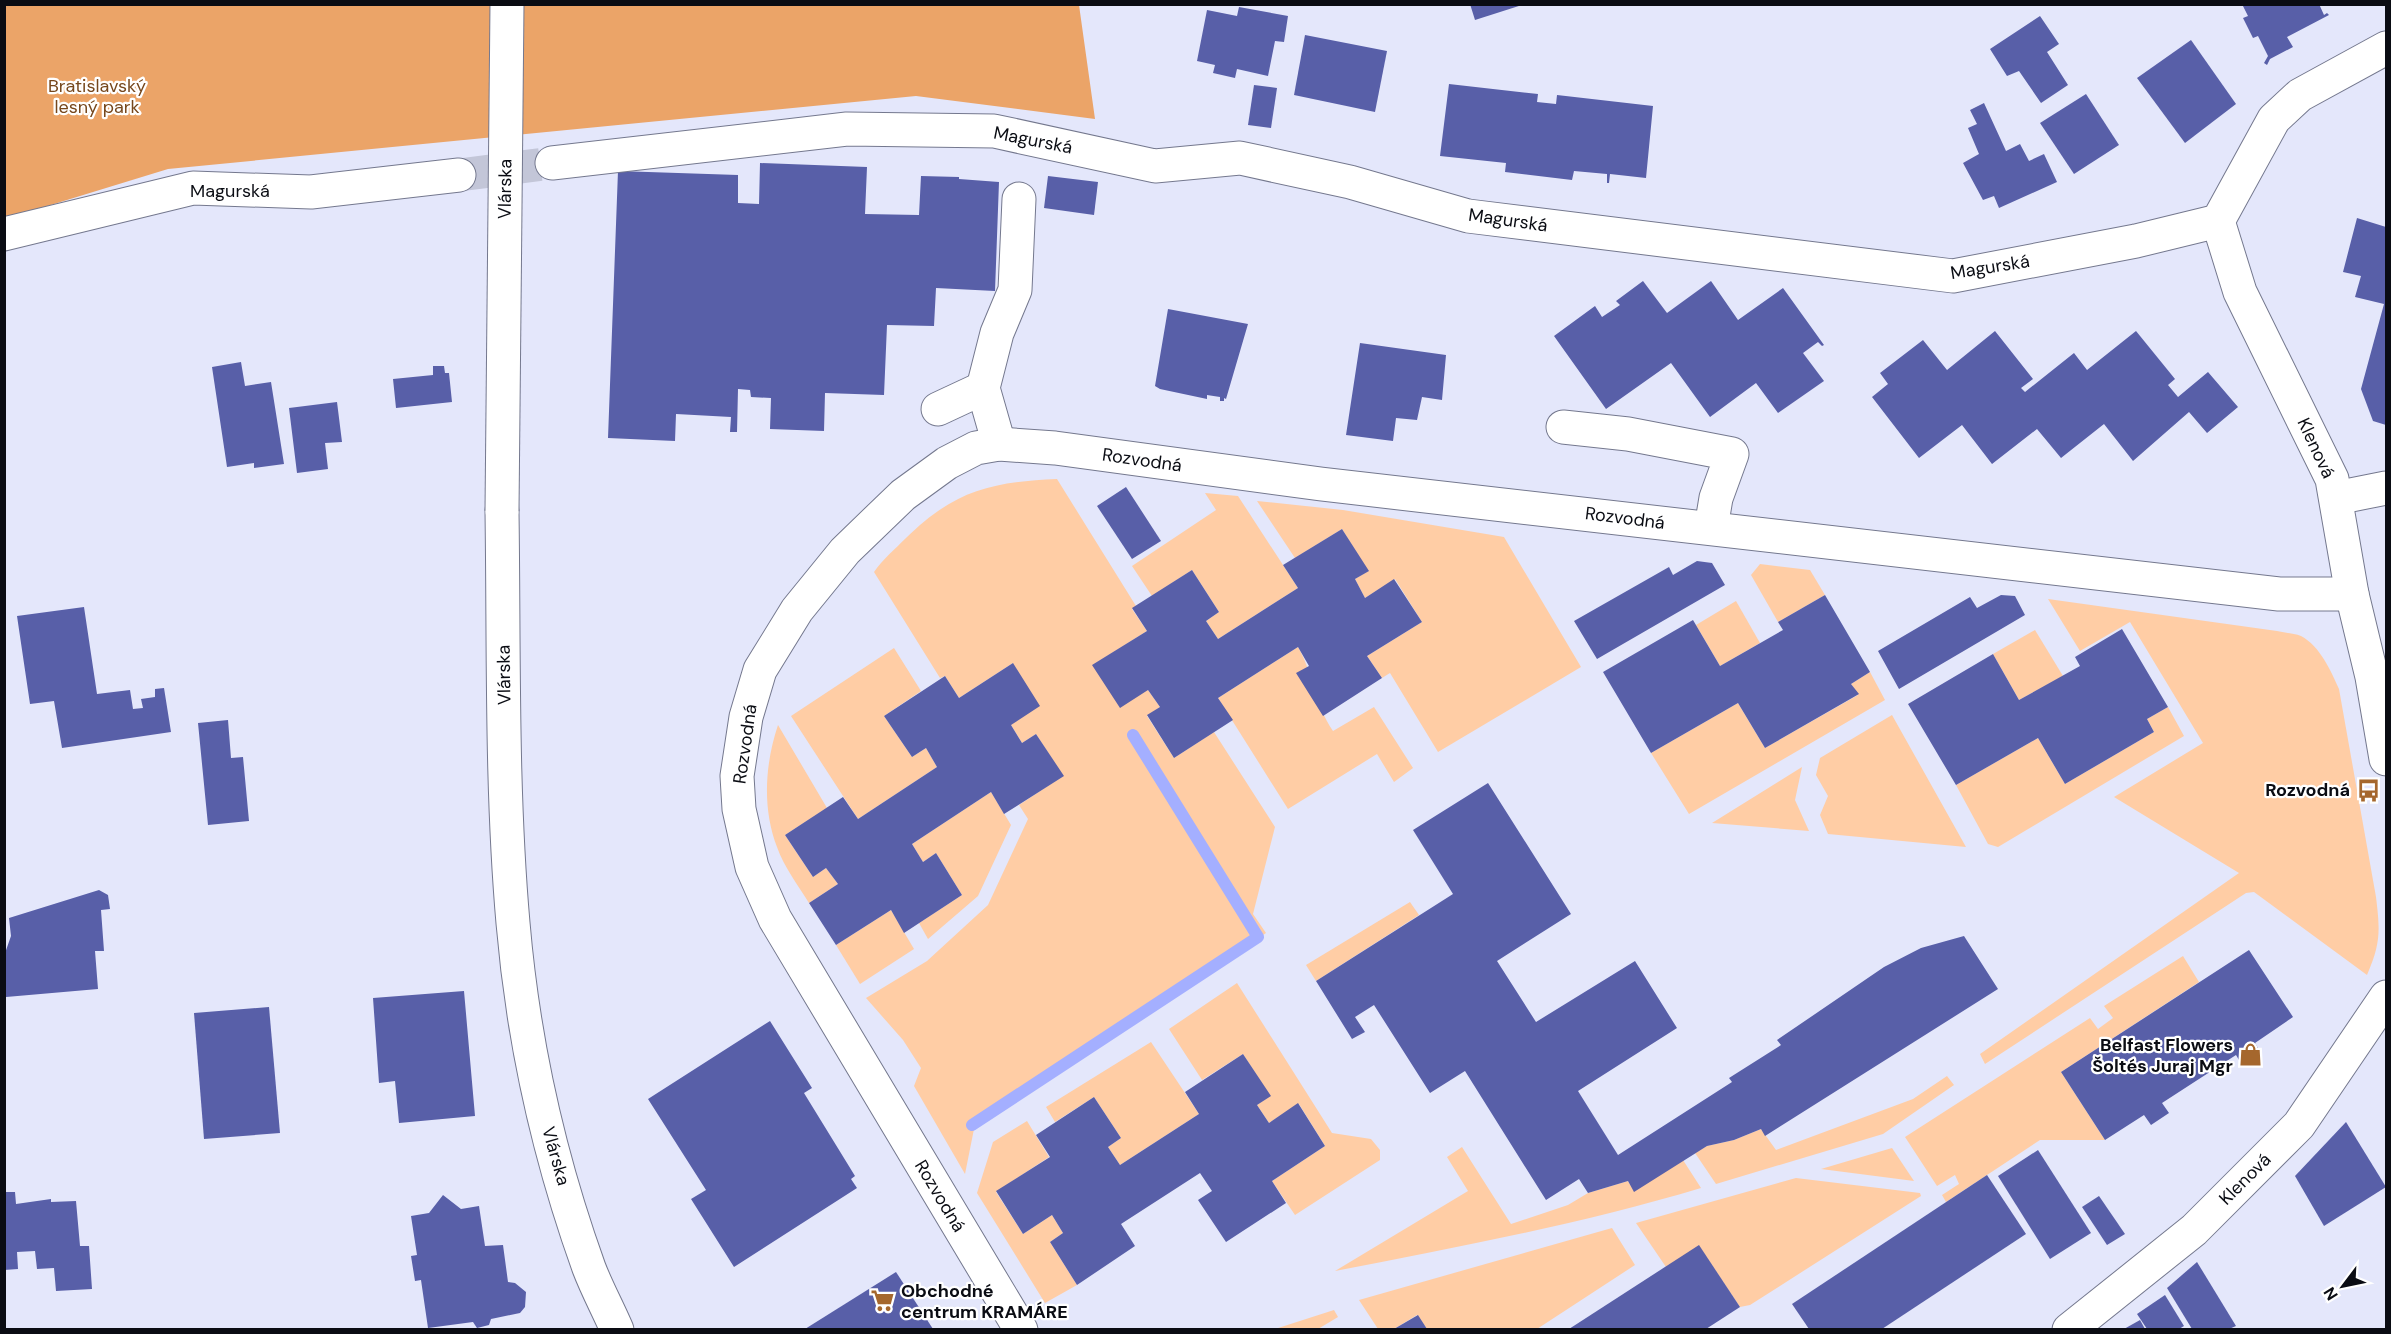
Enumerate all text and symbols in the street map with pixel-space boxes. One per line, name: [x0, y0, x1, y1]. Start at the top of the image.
park label: Bratislavský lesný park: [48, 74, 146, 119]
street label: Magurská: [992, 121, 1074, 159]
street label: Vlárska: [492, 159, 518, 219]
street label: Magurská: [190, 179, 270, 203]
street label: Magurská: [1467, 203, 1549, 237]
street label: Magurská: [1949, 249, 2031, 285]
street label: Klenová: [2292, 414, 2340, 482]
street label: Rozvodná: [1101, 443, 1183, 477]
street label: Rozvodná: [1584, 501, 1666, 535]
street label: Vlárska: [491, 645, 517, 705]
street label: Rozvodná: [728, 703, 762, 785]
bus stop icon: Rozvodná: [2355, 777, 2381, 803]
place label: Rozvodná: [2265, 778, 2350, 802]
place label: Belfast Flowers Šoltés Juraj Mgr: [2092, 1033, 2233, 1078]
shop icon: Belfast Flowers Šoltés Juraj Mgr: [2238, 1042, 2264, 1068]
street label: Vlárska: [536, 1124, 576, 1188]
street label: Klenová: [2214, 1148, 2276, 1210]
street label: Rozvodná: [909, 1155, 971, 1237]
north arrow: [2313, 1256, 2373, 1316]
place label: Obchodné centrum KRAMÁRE: [901, 1279, 1068, 1324]
text: N: [2319, 1283, 2343, 1304]
supermarket icon: Obchodné centrum KRAMÁRE: [870, 1288, 896, 1314]

